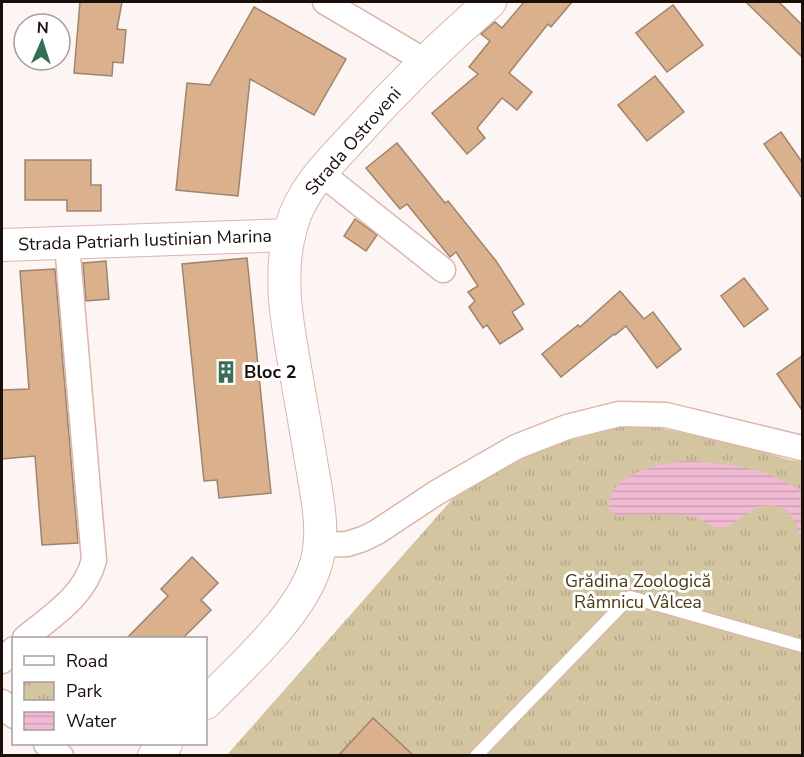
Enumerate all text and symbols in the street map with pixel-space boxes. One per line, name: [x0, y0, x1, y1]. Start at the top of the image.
north arrow: [12, 12, 72, 72]
text: N: [36, 17, 49, 39]
street label: Strada Ostroveni: [299, 82, 407, 200]
street label: Strada Patriarh Iustinian Marina: [18, 224, 272, 256]
building icon: Bloc 2: [213, 359, 239, 385]
place label: Bloc 2: [244, 360, 297, 384]
park label: Grădina Zoologică Râmnicu Vâlcea: [565, 569, 711, 614]
legend: [12, 637, 207, 745]
text: Road: [66, 649, 108, 673]
text: Park: [66, 679, 103, 703]
text: Water: [66, 709, 117, 733]

